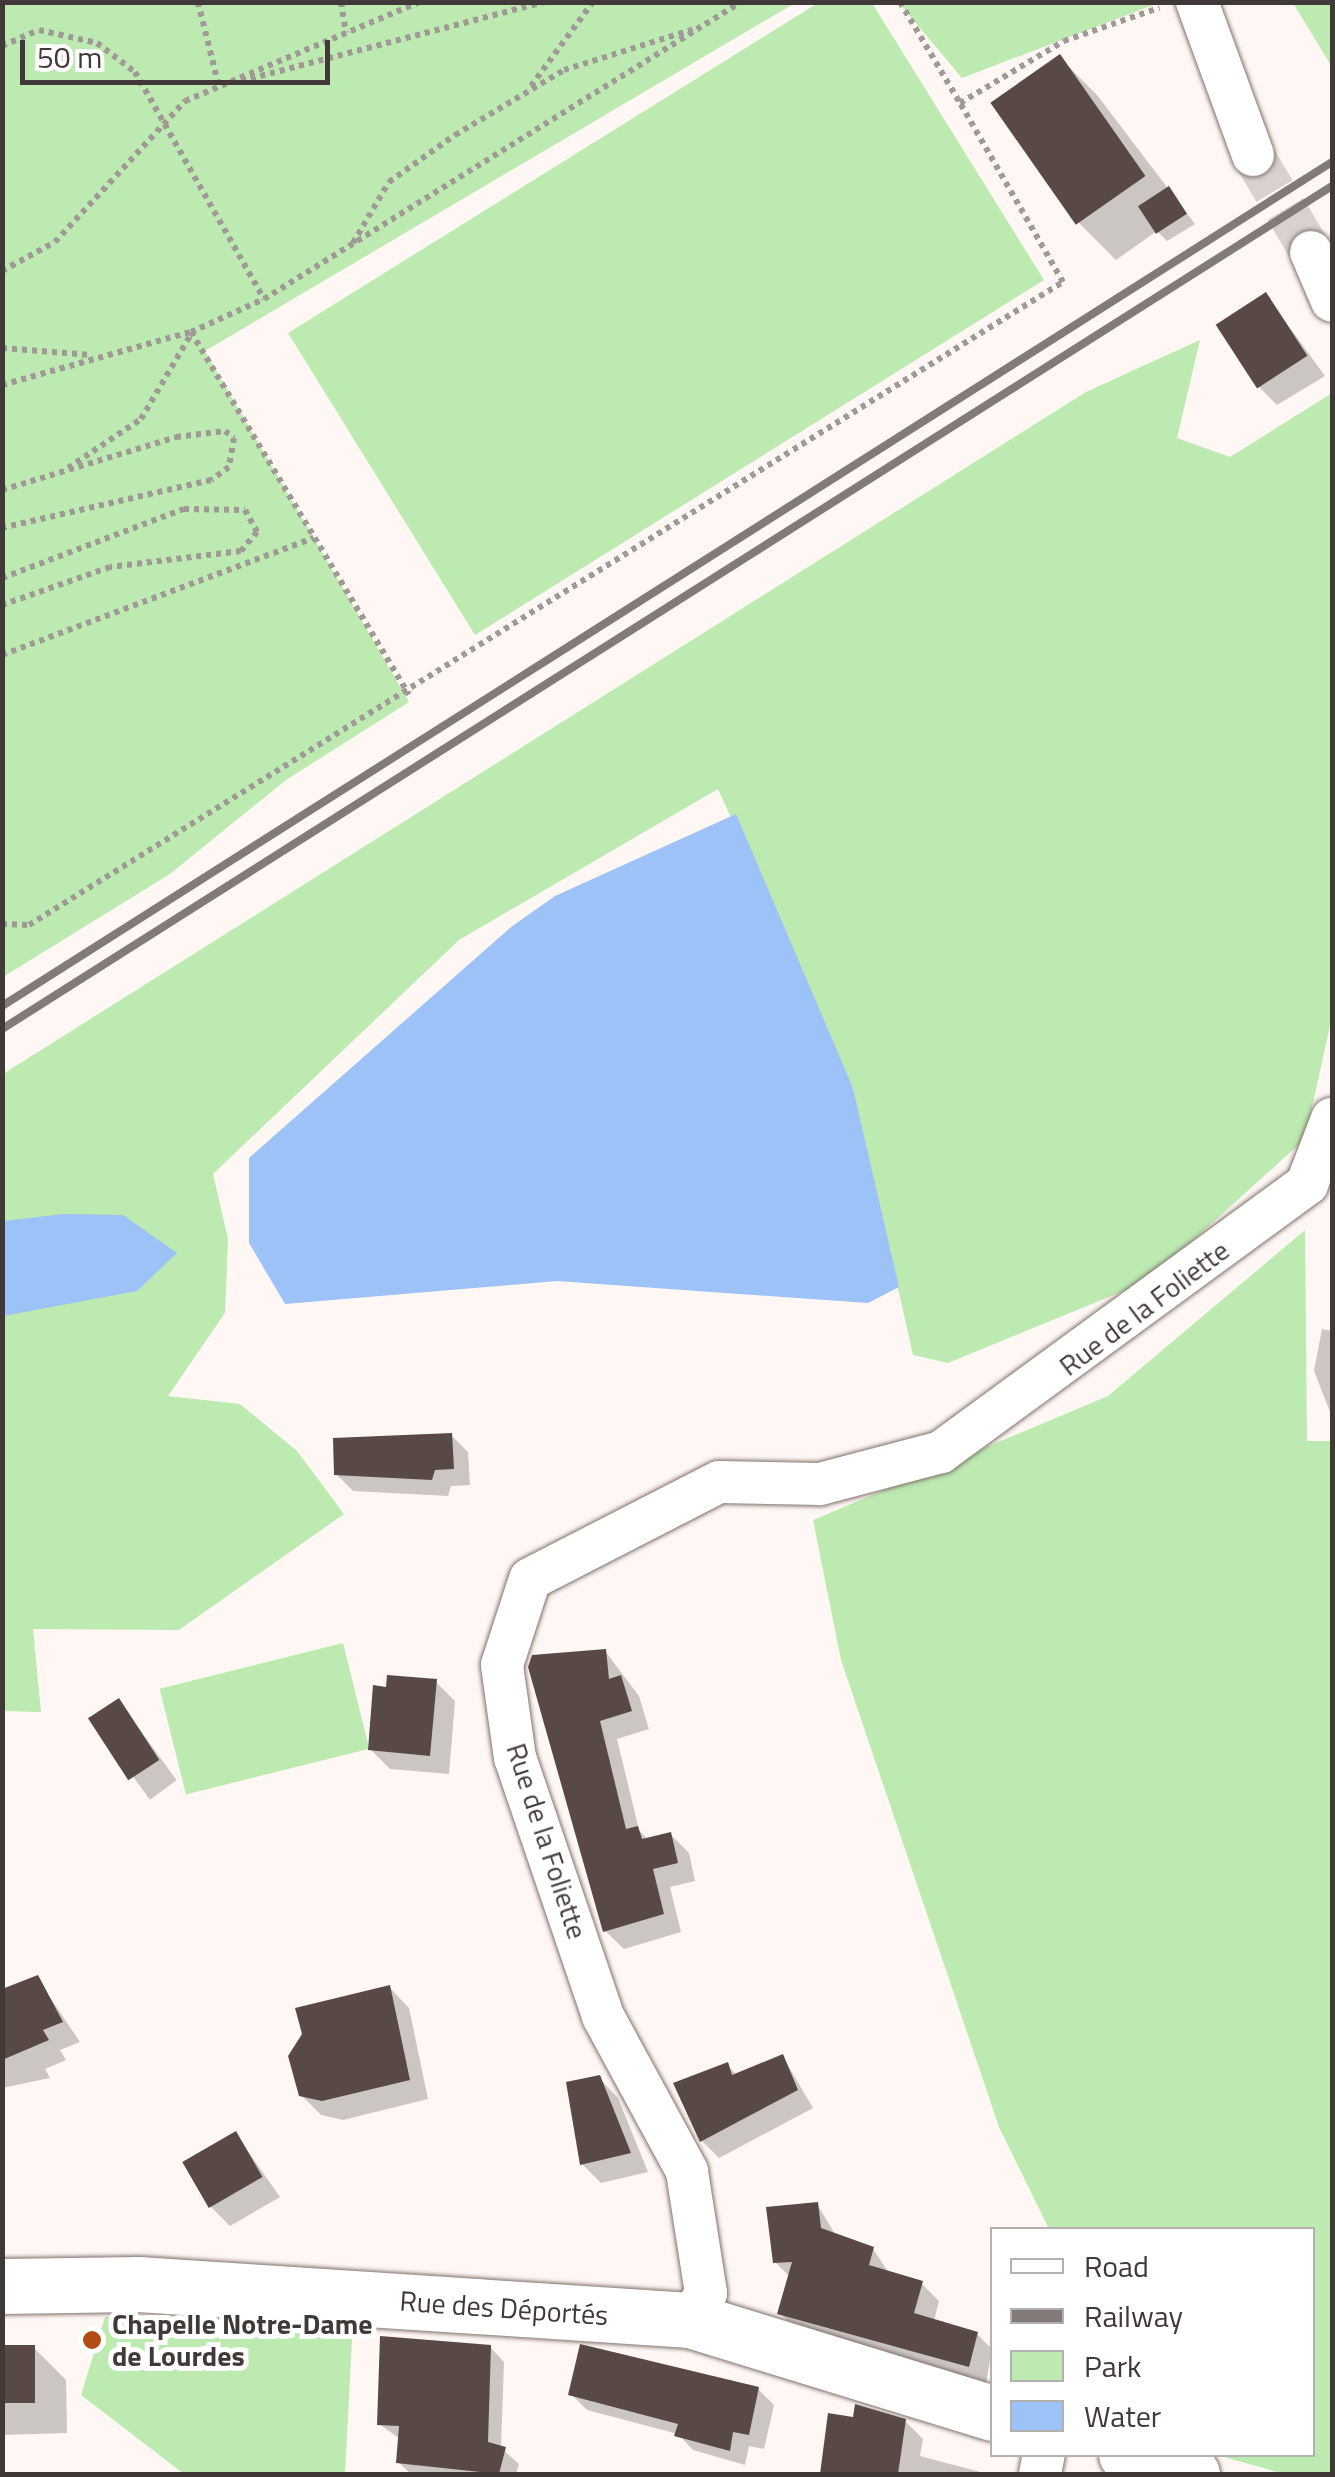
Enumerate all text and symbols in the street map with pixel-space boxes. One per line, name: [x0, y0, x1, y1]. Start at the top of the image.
scale bar: [25, 20, 335, 82]
text: 50 m: [37, 34, 102, 80]
street label: Rue de la Foliette: [1053, 1233, 1235, 1383]
street label: Rue de la Foliette: [500, 1739, 594, 1943]
legend: [990, 2227, 1315, 2457]
text: Road: [1084, 2243, 1149, 2289]
street label: Rue des Déportés: [399, 2284, 609, 2332]
text: Railway: [1084, 2293, 1183, 2339]
place label: Chapelle Notre-Dame de Lourdes: [112, 2307, 372, 2373]
marker: Chapelle Notre-Dame de Lourdes: [81, 2329, 103, 2351]
text: Park: [1084, 2343, 1141, 2389]
text: Water: [1084, 2393, 1161, 2439]

